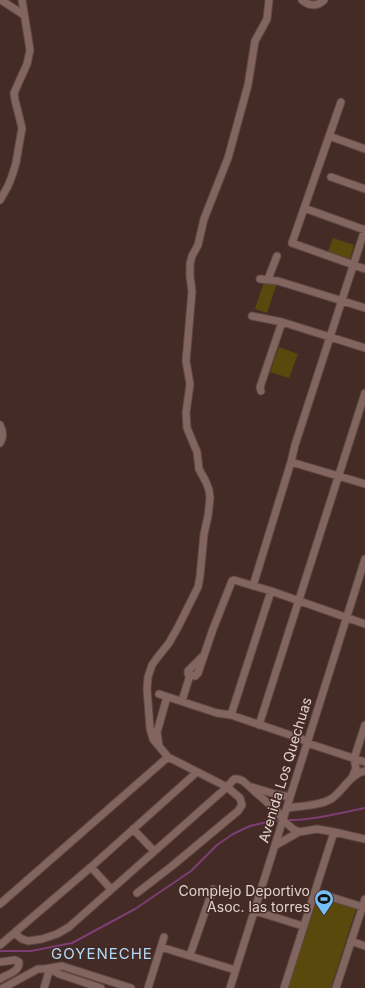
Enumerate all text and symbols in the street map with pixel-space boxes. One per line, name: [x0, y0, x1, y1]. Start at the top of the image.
street label: Avenida Los Quechuas: [254, 695, 315, 845]
place label: Complejo Deportivo Asoc. las torres: [179, 882, 310, 915]
sports icon: Complejo Deportivo Asoc. las torres: [313, 888, 335, 916]
district label: GOYENECHE: [51, 944, 153, 963]

